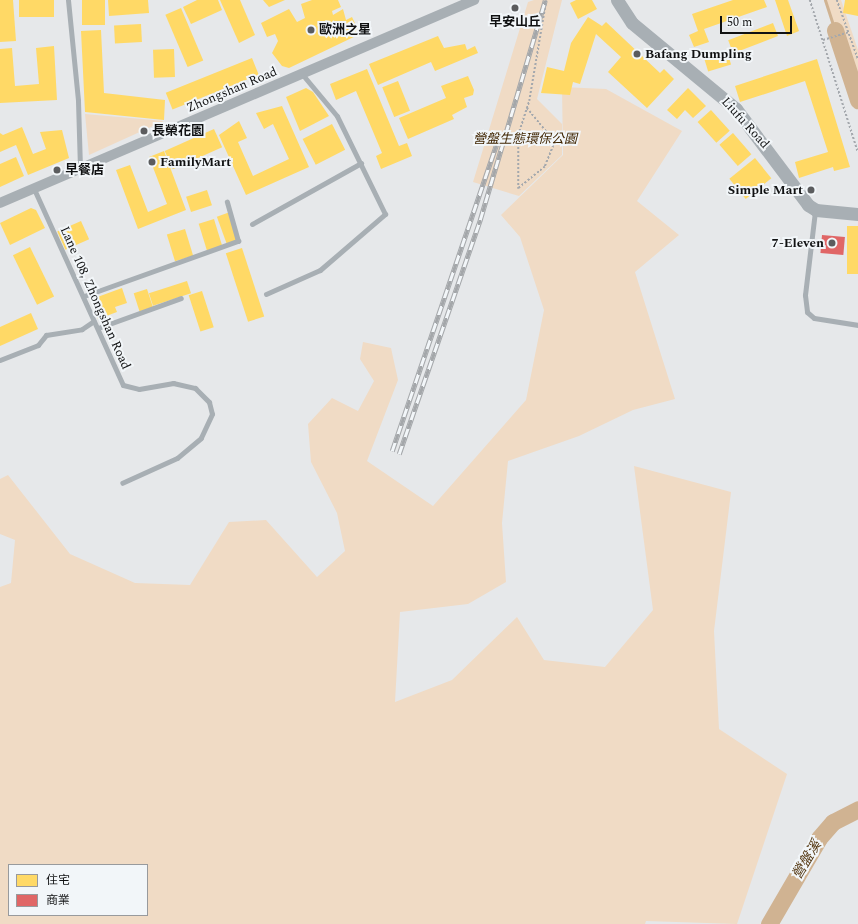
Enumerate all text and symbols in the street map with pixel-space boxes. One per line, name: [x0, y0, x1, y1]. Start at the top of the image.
marker: 早安山丘: [510, 3, 520, 13]
scale bar: [722, 8, 794, 34]
text: 50 m: [727, 13, 752, 32]
place label: 早安山丘: [489, 14, 541, 30]
place label: 歐洲之星: [319, 22, 371, 38]
marker: 歐洲之星: [306, 25, 316, 35]
place label: Bafang Dumpling: [645, 46, 752, 62]
marker: Bafang Dumpling: [632, 49, 642, 59]
street label: Zhongshan Road: [184, 64, 280, 116]
street label: Liufu Road: [718, 94, 772, 152]
place label: 長榮花園: [152, 123, 204, 139]
marker: 長榮花園: [139, 126, 149, 136]
park label: 營盤生態環保公園: [473, 131, 577, 147]
place label: FamilyMart: [160, 154, 231, 170]
marker: FamilyMart: [147, 157, 157, 167]
place label: 早餐店: [65, 162, 104, 178]
marker: 早餐店: [52, 165, 62, 175]
place label: Simple Mart: [728, 182, 803, 198]
marker: Simple Mart: [806, 185, 816, 195]
street label: Lane 108, Zhongshan Road: [56, 224, 134, 372]
place label: 7-Eleven: [772, 235, 824, 251]
marker: 7-Eleven: [827, 238, 837, 248]
water label: 營盤溪: [789, 838, 825, 882]
legend: [8, 864, 148, 916]
text: 住宅: [46, 871, 70, 890]
text: 商業: [46, 891, 70, 910]

